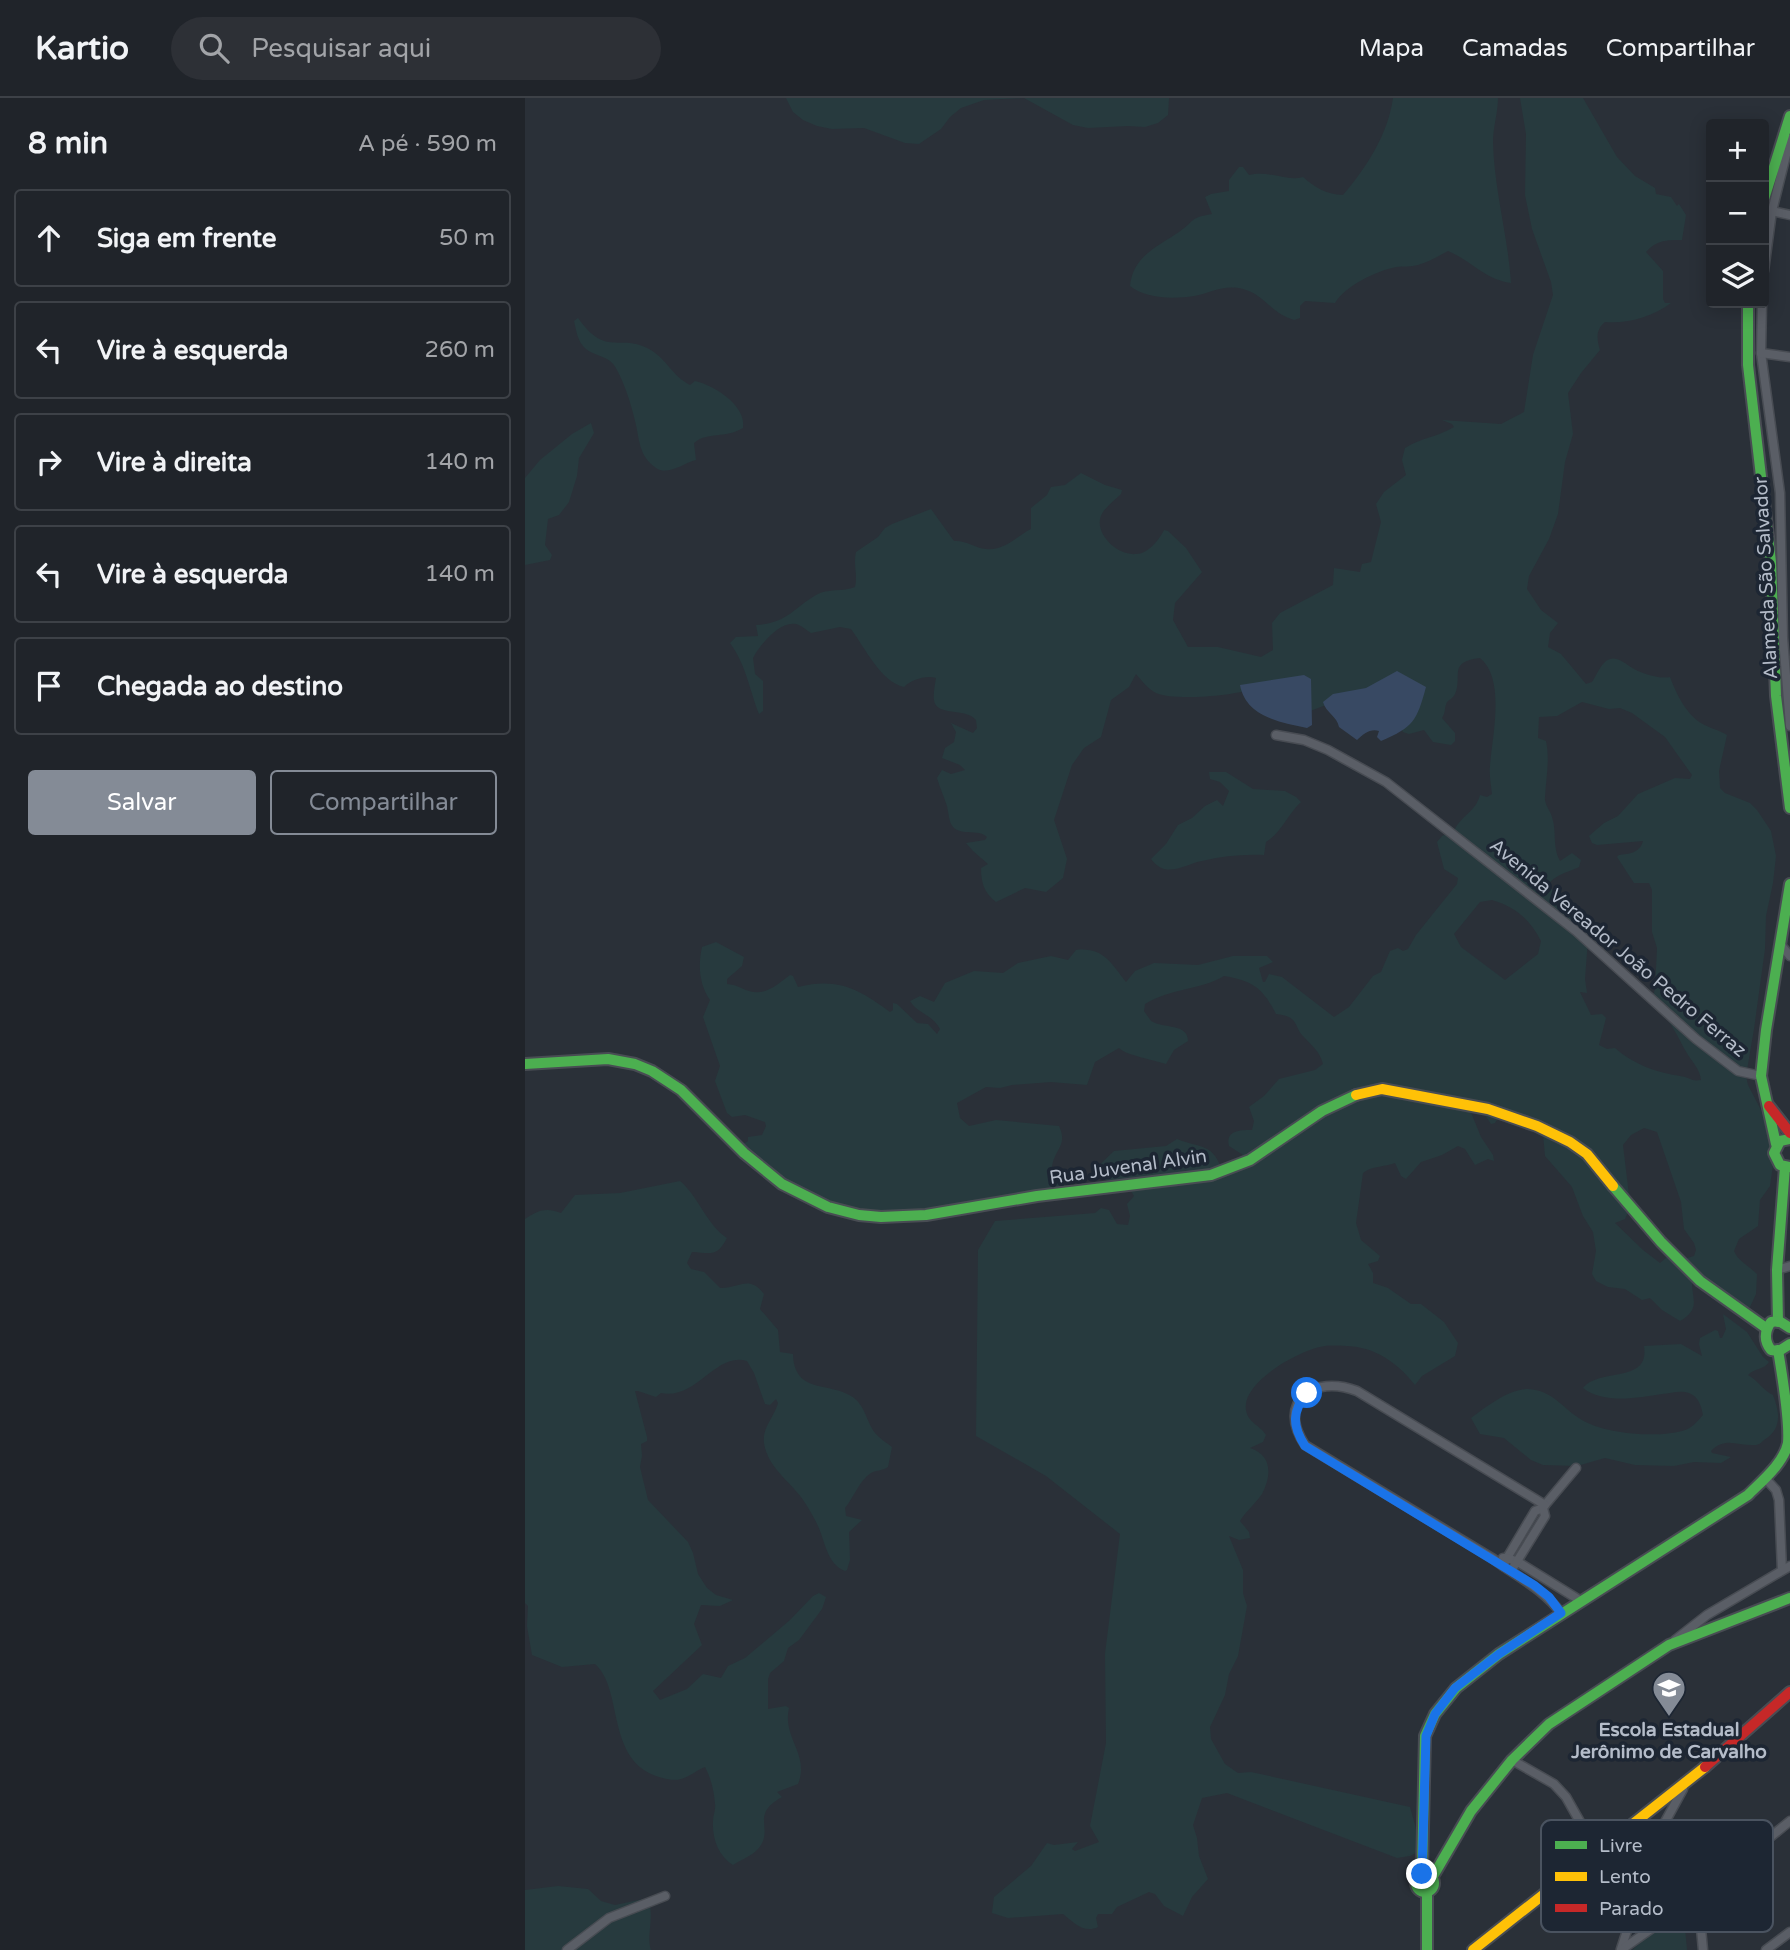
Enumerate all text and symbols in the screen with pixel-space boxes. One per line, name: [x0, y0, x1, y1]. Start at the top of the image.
search box: [171, 17, 661, 80]
text: Kartio: [35, 29, 129, 68]
icon: search: [195, 29, 233, 67]
text: Pesquisar aqui: [251, 33, 431, 64]
text: Mapa: [1359, 34, 1424, 63]
text: Camadas: [1462, 34, 1568, 63]
text: Compartilhar: [1606, 34, 1755, 63]
map controls: [1706, 119, 1769, 308]
button: +: [1706, 119, 1769, 182]
text: 8 min: [28, 125, 108, 162]
text: A pé · 590 m: [358, 130, 497, 158]
button: −: [1706, 182, 1769, 245]
icon: ahead: [30, 219, 68, 257]
text: Siga em frente: [97, 223, 277, 254]
text: 50 m: [439, 224, 495, 252]
button: layers: [1706, 245, 1769, 308]
icon: left: [30, 331, 68, 369]
text: Vire à esquerda: [97, 335, 288, 366]
text: 260 m: [425, 336, 495, 364]
icon: right: [30, 443, 68, 481]
text: Vire à direita: [97, 447, 252, 478]
text: 140 m: [425, 448, 495, 476]
street label: Alameda São Salvador: [1750, 475, 1782, 680]
icon: left: [30, 555, 68, 593]
text: Vire à esquerda: [97, 559, 288, 590]
text: 140 m: [425, 560, 495, 588]
icon: arrive: [30, 667, 68, 705]
text: Chegada ao destino: [97, 671, 343, 702]
button: Salvar: [28, 770, 256, 835]
button: Compartilhar: [270, 770, 497, 835]
street label: Avenida Vereador João Pedro Ferraz: [1485, 834, 1751, 1062]
street label: Rua Juvenal Alvin: [1048, 1145, 1208, 1189]
route start: [1291, 1377, 1322, 1408]
school or university icon: Escola Estadual Jerônimo de Carvalho: [1650, 1669, 1688, 1718]
place label: Escola Estadual Jerônimo de Carvalho: [1570, 1719, 1767, 1763]
legend: [1541, 1820, 1773, 1932]
text: Livre: [1599, 1835, 1643, 1857]
route end: [1406, 1858, 1437, 1889]
text: Lento: [1599, 1866, 1651, 1888]
text: Parado: [1599, 1898, 1663, 1920]

